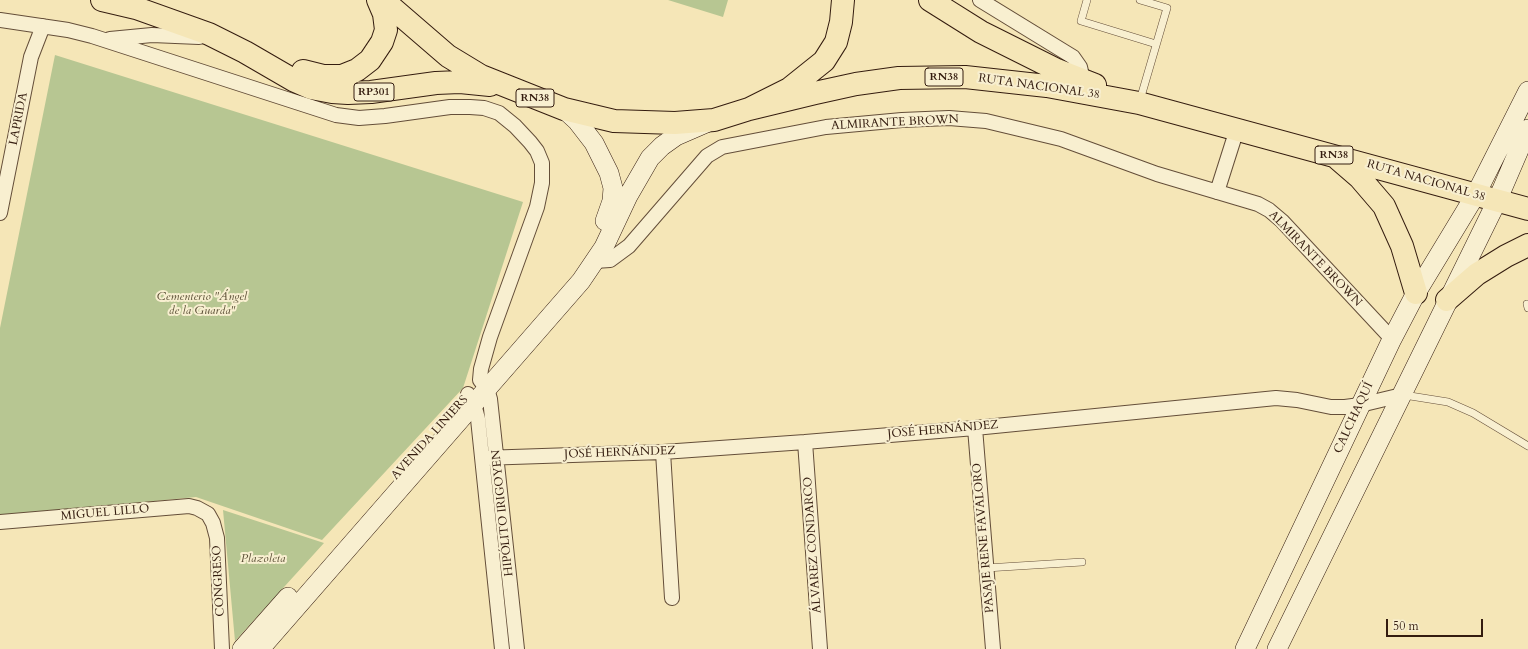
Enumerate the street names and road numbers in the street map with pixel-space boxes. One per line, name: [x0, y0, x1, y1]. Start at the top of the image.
road number: RN38: [925, 68, 963, 86]
street label: RUTA NACIONAL 38: [977, 71, 1101, 103]
road number: RP301: [354, 83, 394, 101]
road number: RN38: [516, 89, 554, 107]
street label: LAPRIDA: [7, 91, 31, 147]
street label: ALMIRANTE BROWN: [831, 112, 959, 134]
road number: RN38: [1315, 146, 1353, 164]
street label: RUTA NACIONAL 38: [1365, 157, 1487, 205]
street label: ALMIRANTE BROWN: [1265, 208, 1365, 310]
street label: CALCHAQUÍ: [1331, 380, 1377, 456]
street label: AVENIDA LINIERS: [389, 393, 471, 483]
street label: JOSÉ HERNÁNDEZ: [887, 418, 999, 442]
street label: JOSÉ HERNÁNDEZ: [564, 444, 676, 462]
street label: HIPÓLITO IRIGOYEN: [489, 449, 517, 577]
street label: PASAJE RENE FAVALORO: [970, 462, 998, 614]
street label: ÁLVAREZ CONDARCO: [801, 476, 825, 614]
street label: MIGUEL LILLO: [60, 502, 150, 524]
street label: CONGRESO: [210, 545, 228, 617]

